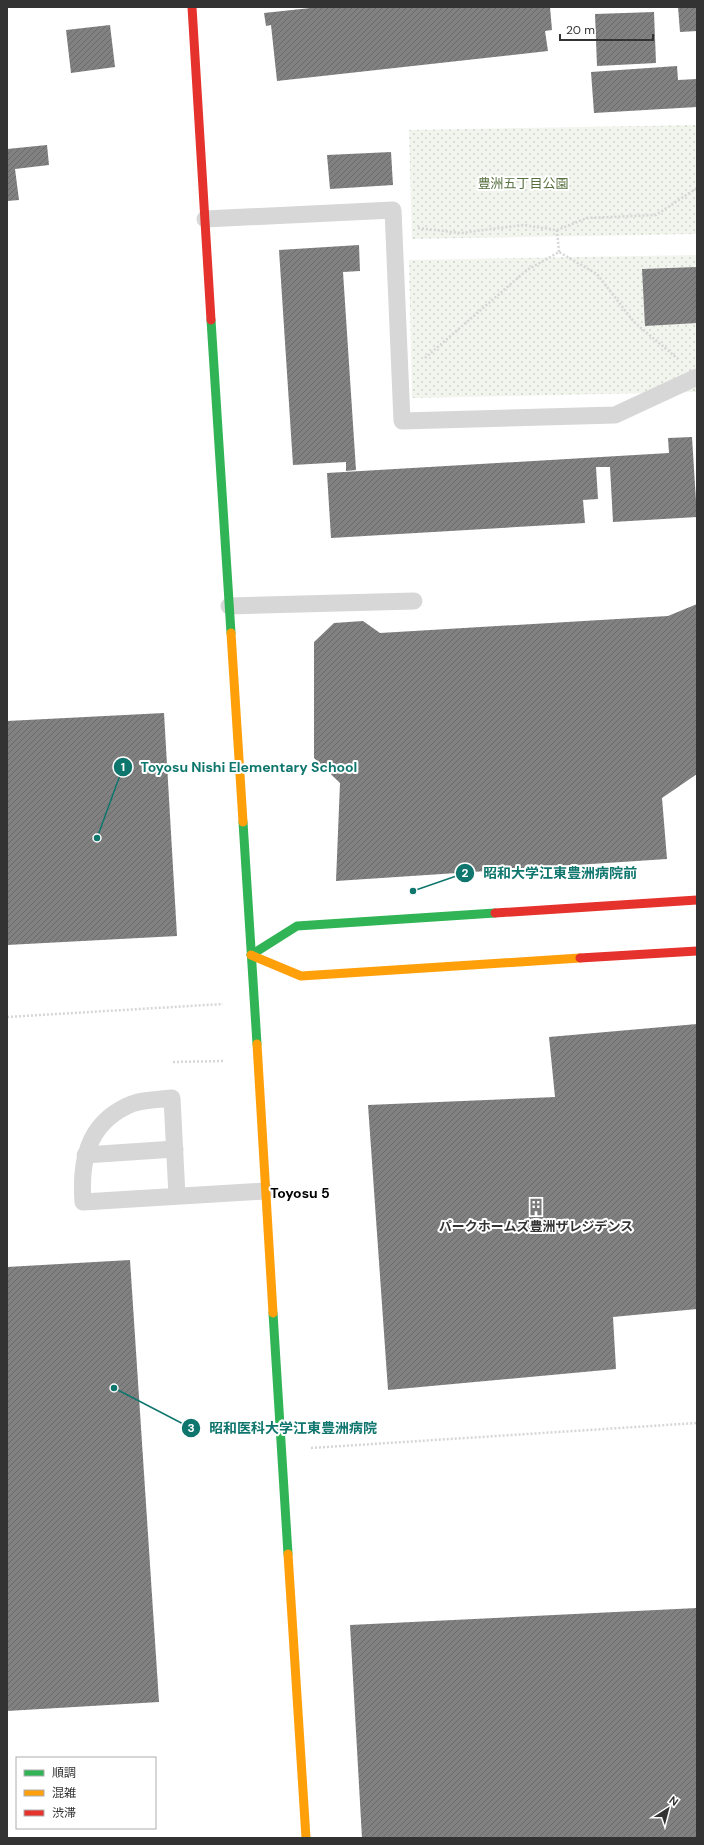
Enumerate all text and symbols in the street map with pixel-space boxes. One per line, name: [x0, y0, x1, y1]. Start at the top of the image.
scale bar: [560, 16, 653, 42]
text: 20 m: [566, 22, 595, 38]
park label: 豊洲五丁目公園: [477, 175, 569, 192]
callout: Toyosu Nishi Elementary School: [113, 754, 366, 780]
text: Toyosu Nishi Elementary School: [141, 758, 357, 776]
text: 1: [121, 759, 125, 775]
callout: 昭和大学江東豊洲病院前: [455, 860, 645, 886]
text: 昭和大学江東豊洲病院前: [483, 864, 637, 882]
text: 2: [462, 865, 469, 881]
district label: Toyosu 5: [270, 1184, 330, 1202]
building icon: パークホームズ豊洲ザレジデンス: [526, 1197, 546, 1217]
place label: パークホームズ豊洲ザレジデンス: [439, 1218, 633, 1235]
callout: 昭和医科大学江東豊洲病院: [181, 1415, 385, 1441]
text: 昭和医科大学江東豊洲病院: [209, 1419, 377, 1437]
text: 3: [187, 1420, 195, 1436]
legend: [16, 1757, 156, 1829]
text: 順調: [52, 1765, 76, 1781]
text: 混雑: [52, 1785, 76, 1801]
north arrow: [648, 1789, 688, 1829]
text: N: [667, 1793, 681, 1809]
text: 渋滞: [52, 1805, 76, 1821]

